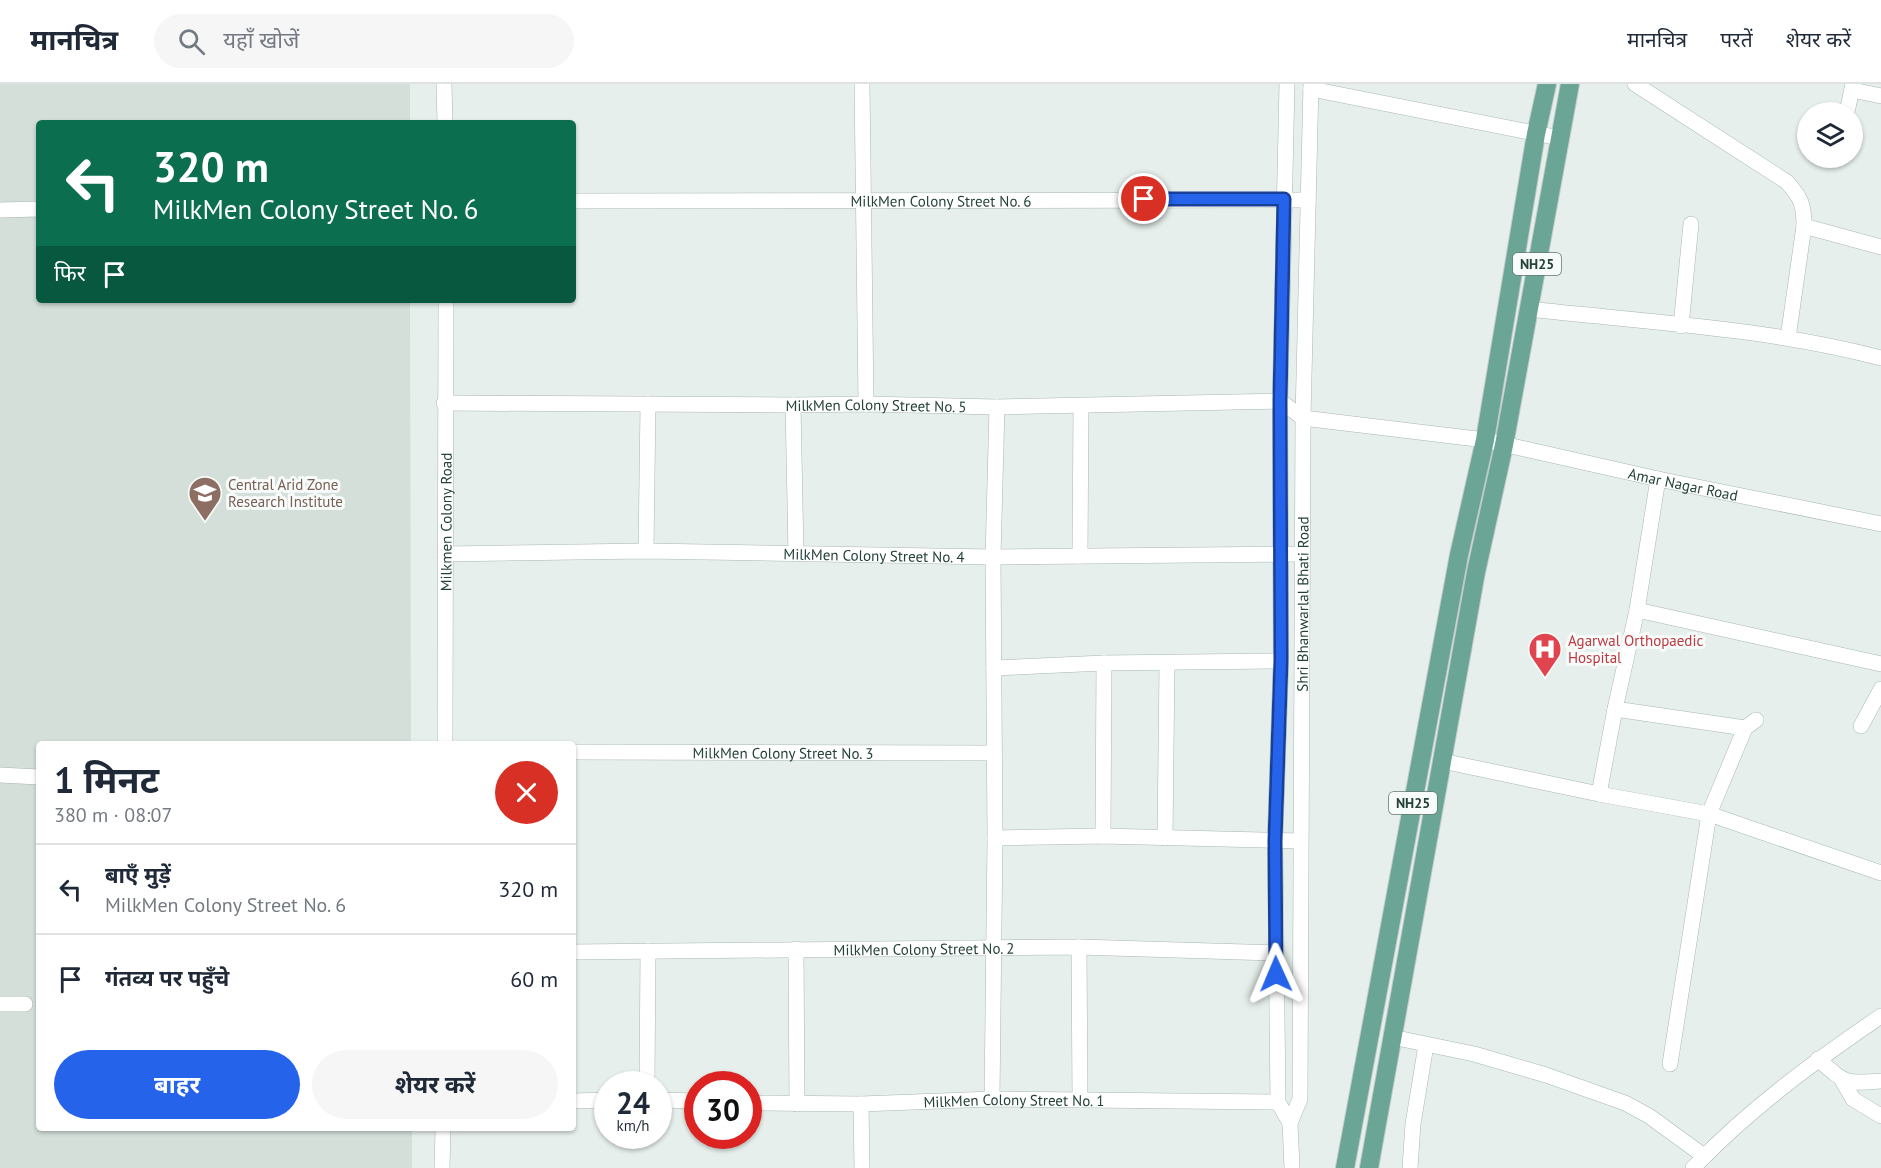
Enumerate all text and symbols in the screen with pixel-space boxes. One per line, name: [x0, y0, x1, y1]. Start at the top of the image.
search box: [154, 14, 574, 68]
text: मानचित्र: [30, 21, 118, 58]
icon: search: [175, 25, 208, 58]
text: यहाँ खोजें: [223, 26, 299, 54]
text: मानचित्र: [1627, 26, 1687, 53]
text: परतें: [1720, 26, 1753, 53]
text: शेयर करें: [1786, 26, 1851, 53]
map controls: [1797, 102, 1863, 168]
button: layers: [1797, 102, 1863, 168]
text: 320 m: [153, 139, 269, 194]
icon: left: [54, 144, 132, 222]
pin: [1118, 173, 1169, 224]
icon: arrive: [1127, 182, 1160, 215]
street label: MilkMen Colony Street No. 6: [850, 191, 1032, 210]
text: MilkMen Colony Street No. 6: [153, 192, 478, 226]
road number: NH25: [1513, 253, 1561, 275]
icon: arrive: [98, 258, 131, 291]
text: फिर: [54, 259, 86, 287]
street label: MilkMen Colony Street No. 5: [785, 394, 967, 416]
street label: Milkmen Colony Road: [436, 453, 455, 591]
street label: Amar Nagar Road: [1626, 463, 1740, 504]
school or university icon: Central Arid Zone Research Institute: [187, 475, 223, 522]
place label: Central Arid Zone Research Institute: [228, 475, 343, 511]
street label: Shri Bhanwarlal Bhati Road: [1292, 516, 1312, 692]
street label: MilkMen Colony Street No. 4: [783, 544, 965, 566]
hospital icon: Agarwal Orthopaedic Hospital: [1527, 631, 1563, 678]
place label: Agarwal Orthopaedic Hospital: [1568, 631, 1703, 667]
street label: MilkMen Colony Street No. 3: [692, 743, 874, 762]
text: 1 मिनट: [54, 756, 159, 803]
button: close: [495, 761, 558, 824]
road number: NH25: [1389, 792, 1437, 814]
text: 380 m · 08:07: [54, 802, 172, 828]
text: बाएँ मुड़ें: [105, 861, 171, 889]
icon: left: [54, 873, 87, 906]
text: 320 m: [498, 875, 558, 903]
text: MilkMen Colony Street No. 6: [105, 892, 346, 918]
street label: MilkMen Colony Street No. 2: [833, 938, 1015, 959]
position arrow: [1244, 942, 1308, 1006]
icon: arrive: [54, 963, 87, 996]
text: गंतव्य पर पहुँचे: [105, 964, 229, 992]
text: 60 m: [510, 965, 558, 993]
button: बाहर: [54, 1050, 300, 1119]
button: शेयर करें: [312, 1050, 558, 1119]
speed limit sign: 30: [684, 1071, 762, 1149]
text: 24: [616, 1083, 650, 1122]
street label: MilkMen Colony Street No. 1: [923, 1089, 1105, 1111]
text: km/h: [617, 1116, 649, 1135]

